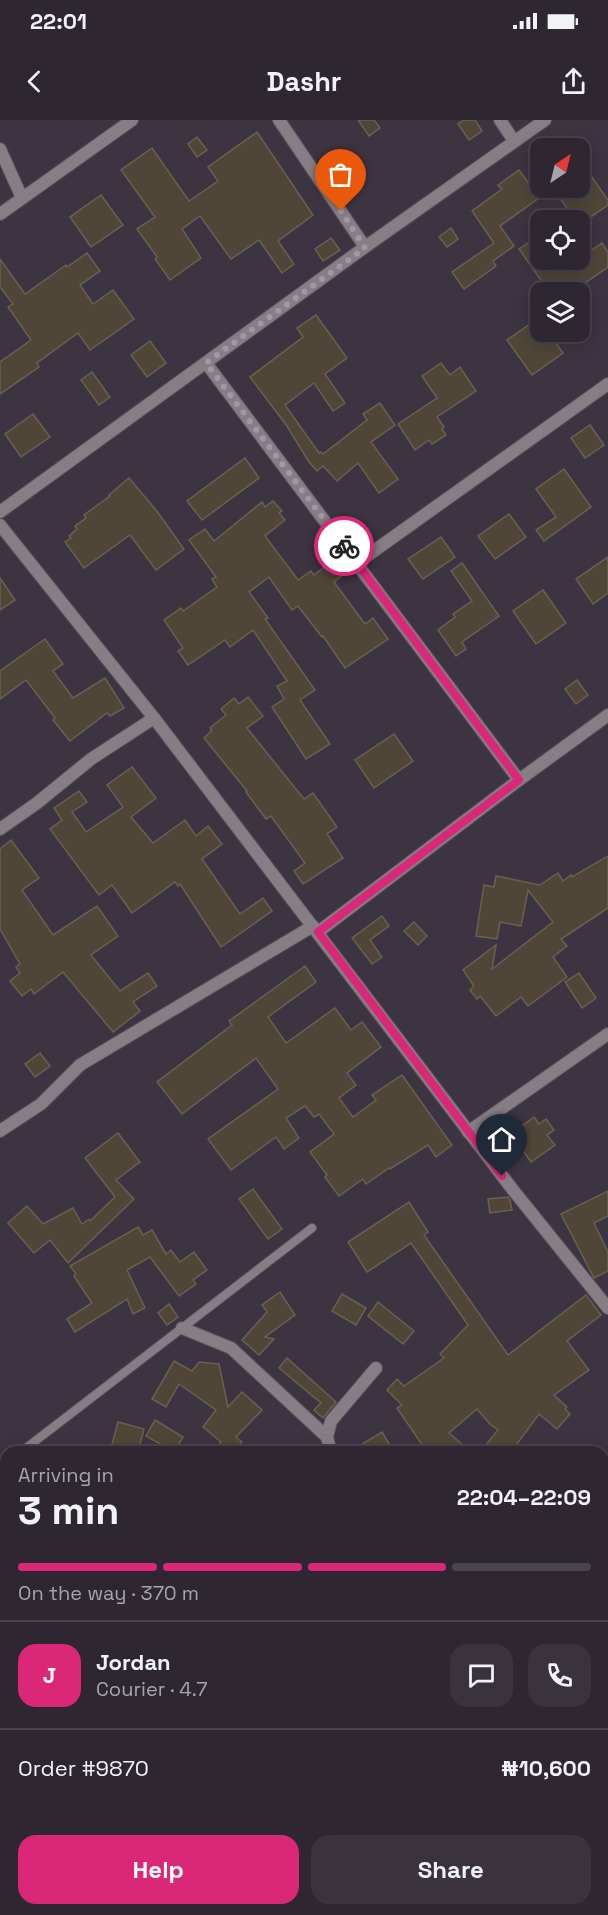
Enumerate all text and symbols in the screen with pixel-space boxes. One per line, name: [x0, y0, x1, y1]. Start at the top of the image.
text: 22:01: [30, 7, 87, 35]
text: Dashr: [267, 64, 341, 99]
icon: back: [18, 65, 51, 98]
icon: share: [557, 65, 590, 98]
north arrow: [530, 138, 590, 198]
map controls: [530, 138, 590, 342]
pin: [315, 149, 366, 211]
icon: bag: [324, 158, 357, 191]
button: locate: [530, 210, 590, 270]
button: layers: [530, 282, 590, 342]
courier: [314, 516, 374, 576]
icon: bike: [328, 530, 361, 563]
pin: [476, 1114, 527, 1176]
icon: home: [485, 1123, 518, 1156]
text: Arriving in: [18, 1462, 114, 1488]
text: 22:04–22:09: [457, 1483, 591, 1511]
text: 3 min: [18, 1486, 119, 1535]
text: On the way · 370 m: [18, 1580, 199, 1606]
button: chat: [450, 1644, 513, 1707]
button: phone: [528, 1644, 591, 1707]
text: Jordan: [96, 1648, 171, 1676]
text: J: [43, 1661, 56, 1689]
text: Courier · 4.7: [96, 1676, 207, 1702]
text: Order #9870: [18, 1754, 149, 1782]
text: ₦10,600: [501, 1754, 591, 1782]
button: Help: [18, 1835, 299, 1904]
button: Share: [311, 1835, 591, 1904]

